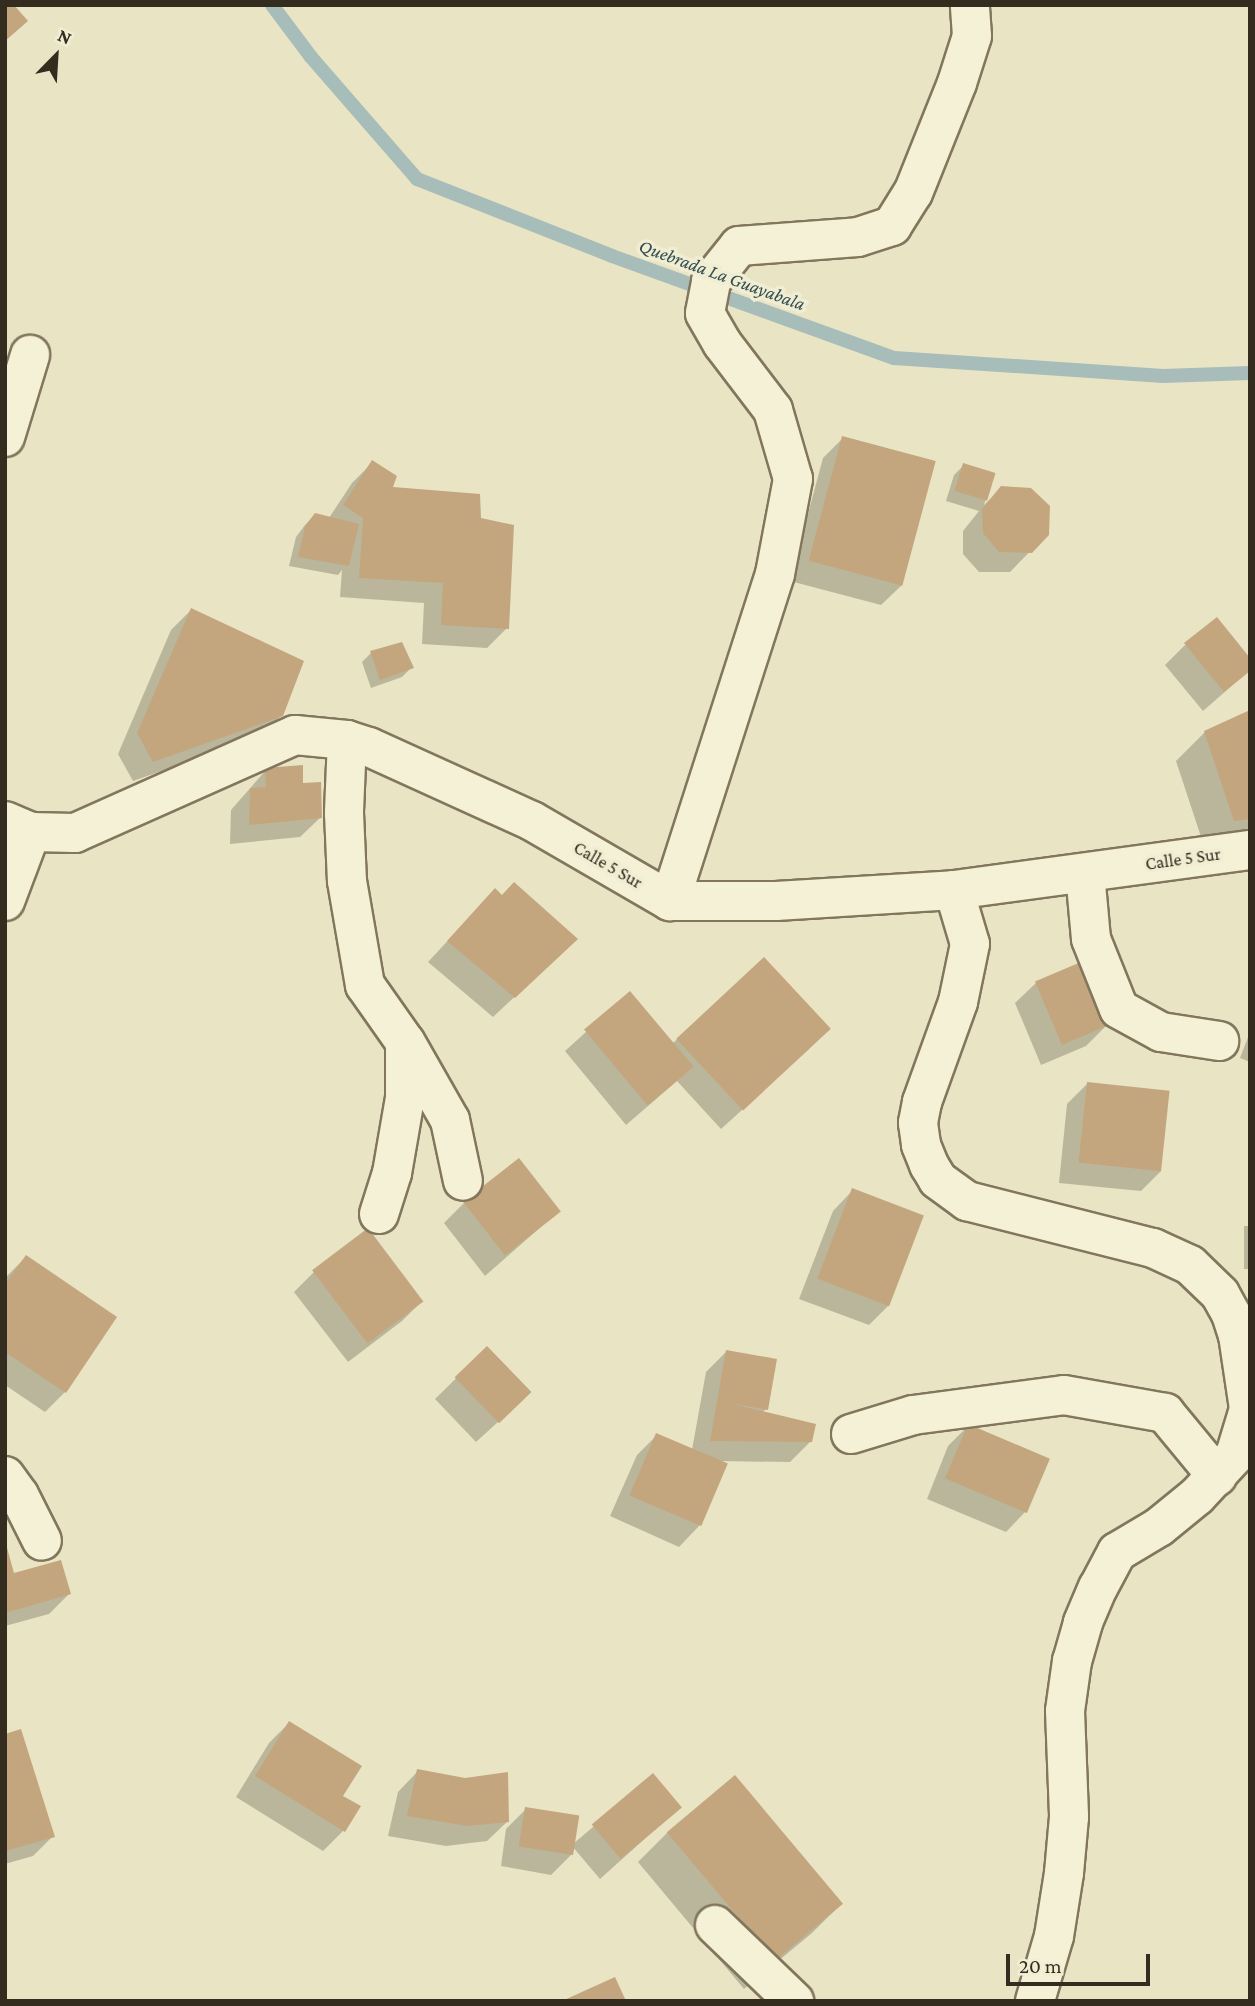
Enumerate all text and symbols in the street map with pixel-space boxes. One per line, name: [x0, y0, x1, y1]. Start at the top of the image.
north arrow: [21, 21, 91, 91]
text: N: [55, 24, 75, 49]
water label: Quebrada La Guayabala: [636, 234, 808, 316]
street label: Calle 5 Sur: [570, 837, 646, 893]
street label: Calle 5 Sur: [1144, 843, 1222, 875]
scale bar: [1010, 1940, 1154, 1984]
text: 20 m: [1019, 1954, 1062, 1978]

